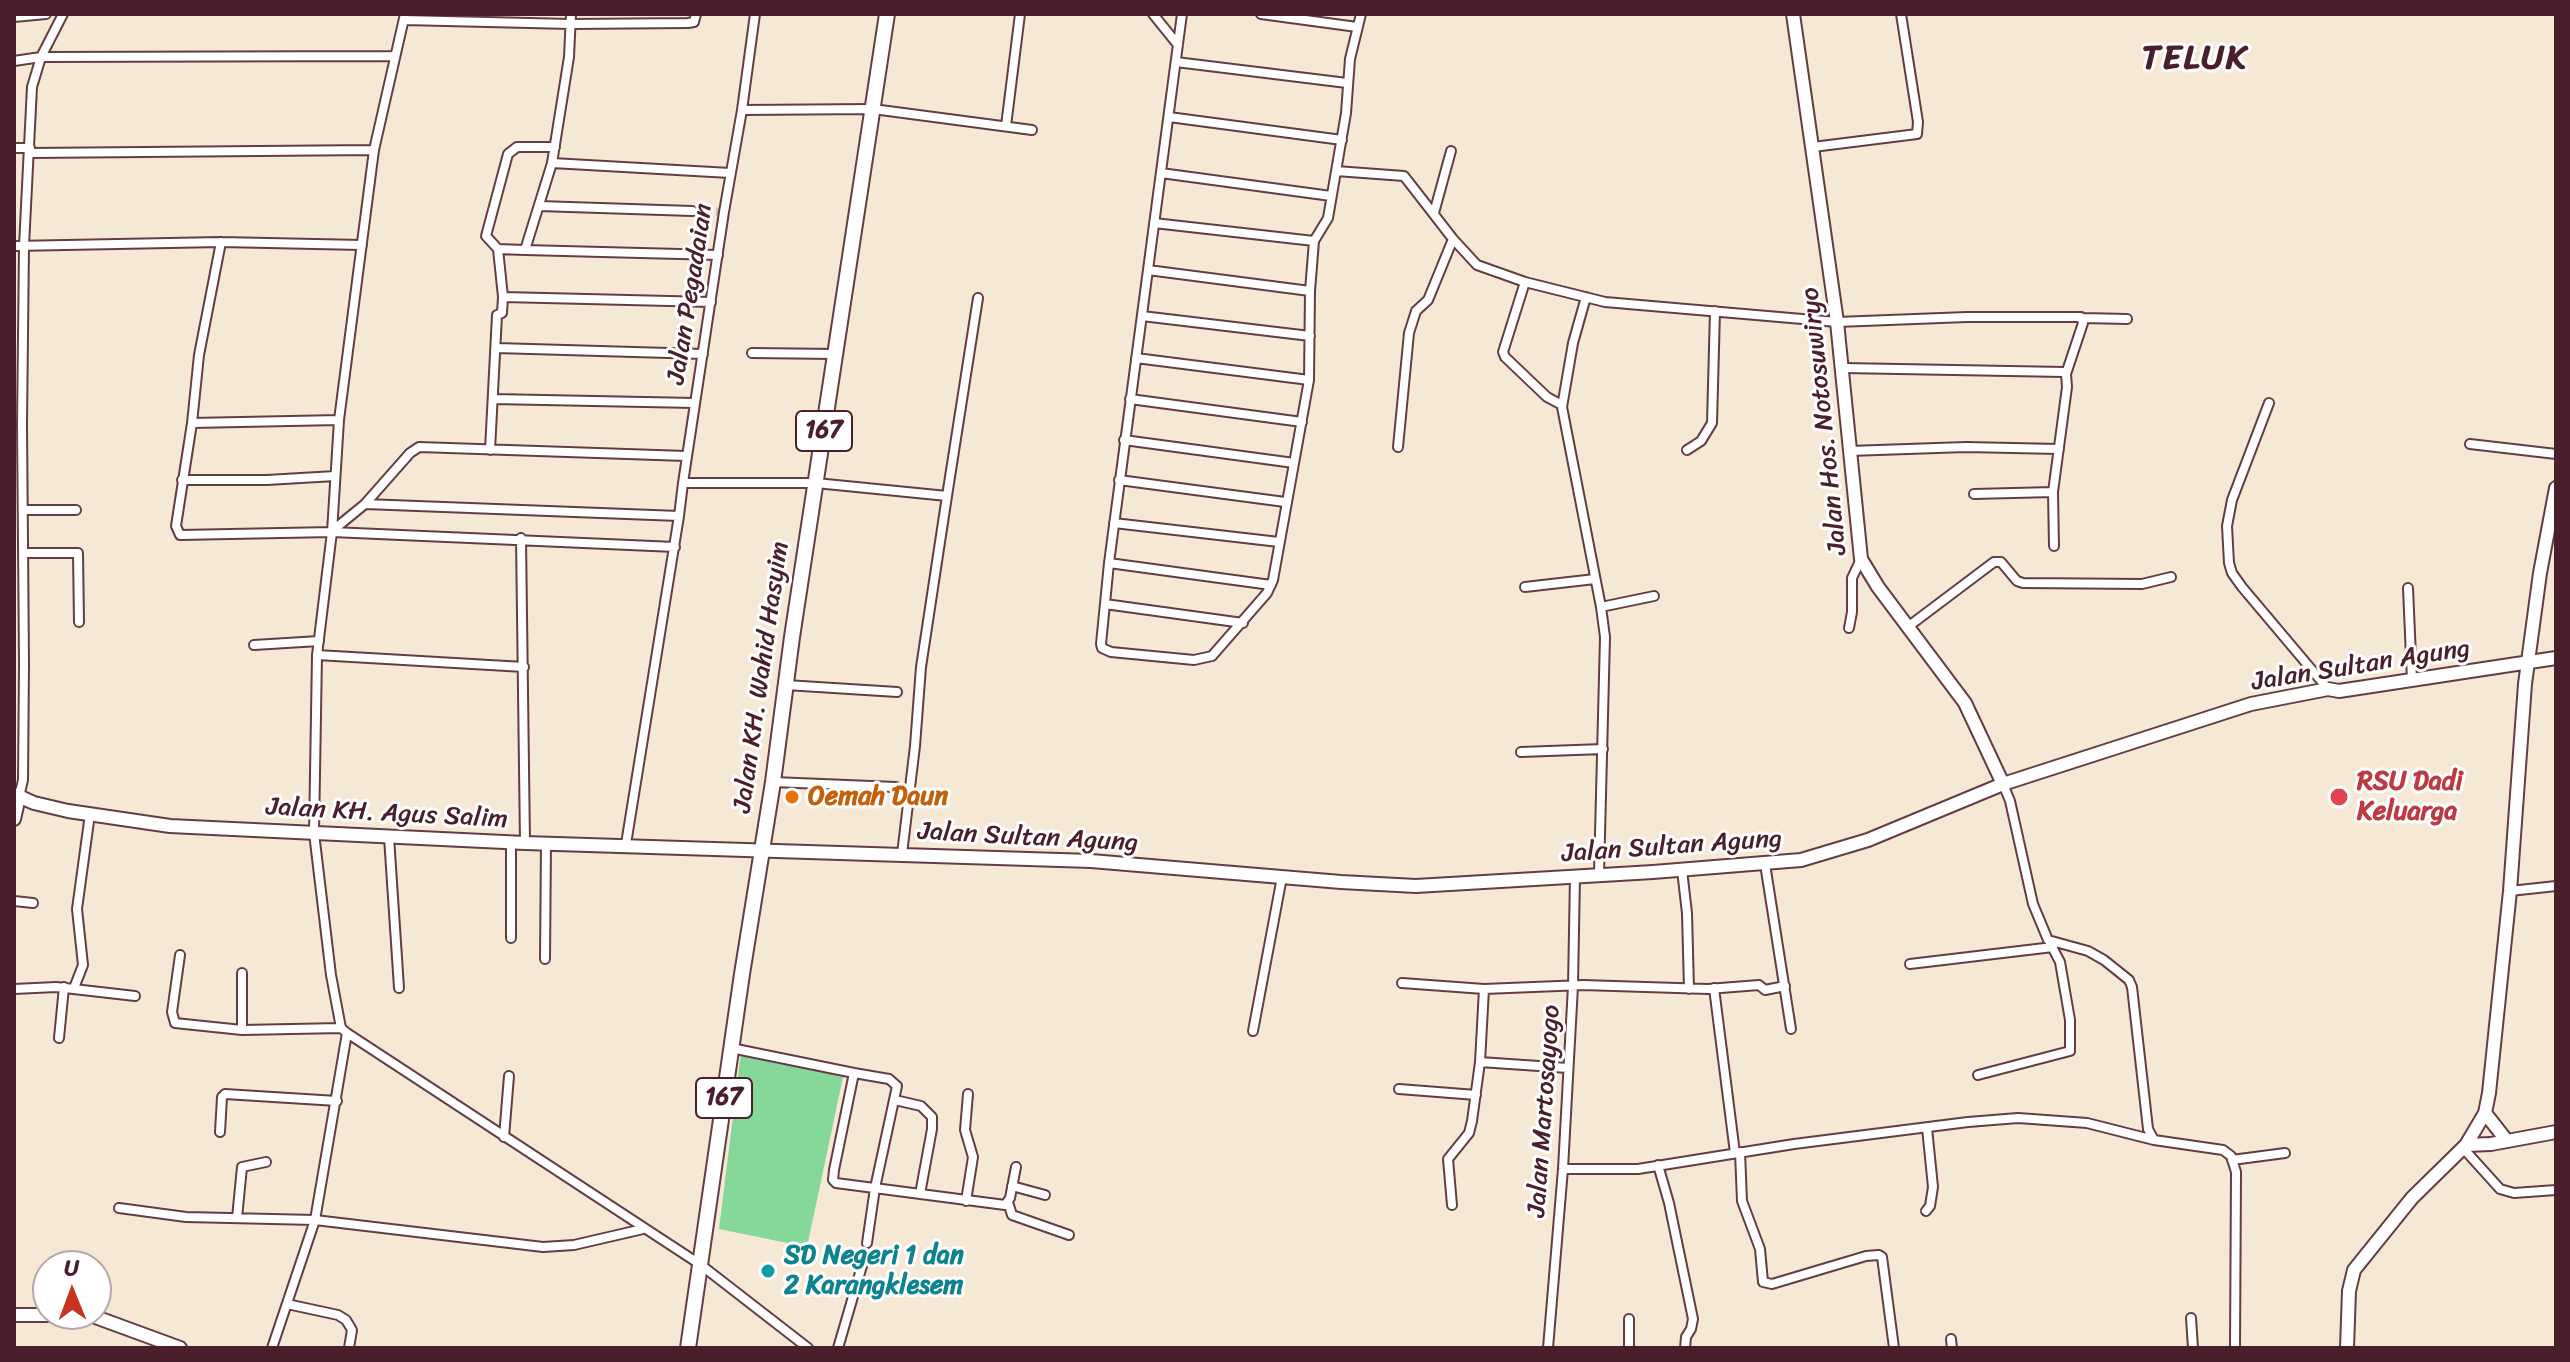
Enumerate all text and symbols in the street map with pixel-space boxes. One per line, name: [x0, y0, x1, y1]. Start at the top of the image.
district label: TELUK: [2142, 39, 2248, 79]
street label: Jalan Pegadaian: [661, 201, 721, 387]
street label: Jalan Hos. Notosuwiryo: [1795, 286, 1855, 556]
road number: 167: [796, 411, 852, 451]
street label: Jalan KH. Wahid Hasyim: [728, 539, 796, 815]
street label: Jalan Sultan Agung: [2250, 633, 2472, 699]
place label: RSU Dadi Keluarga: [2357, 766, 2463, 828]
place label: Oemah Daun: [808, 781, 948, 813]
marker: RSU Dadi Keluarga: [2328, 786, 2350, 808]
marker: Oemah Daun: [783, 788, 801, 806]
street label: Jalan KH. Agus Salim: [265, 792, 509, 836]
street label: Jalan Sultan Agung: [917, 817, 1139, 859]
street label: Jalan Sultan Agung: [1561, 824, 1783, 870]
street label: Jalan Martosayogo: [1522, 1004, 1568, 1218]
road number: 167: [696, 1078, 752, 1118]
place label: SD Negeri 1 dan 2 Karangklesem: [784, 1240, 964, 1302]
text: U: [64, 1248, 79, 1287]
north arrow: [32, 1250, 112, 1330]
marker: SD Negeri 1 dan 2 Karangklesem: [759, 1262, 777, 1280]

